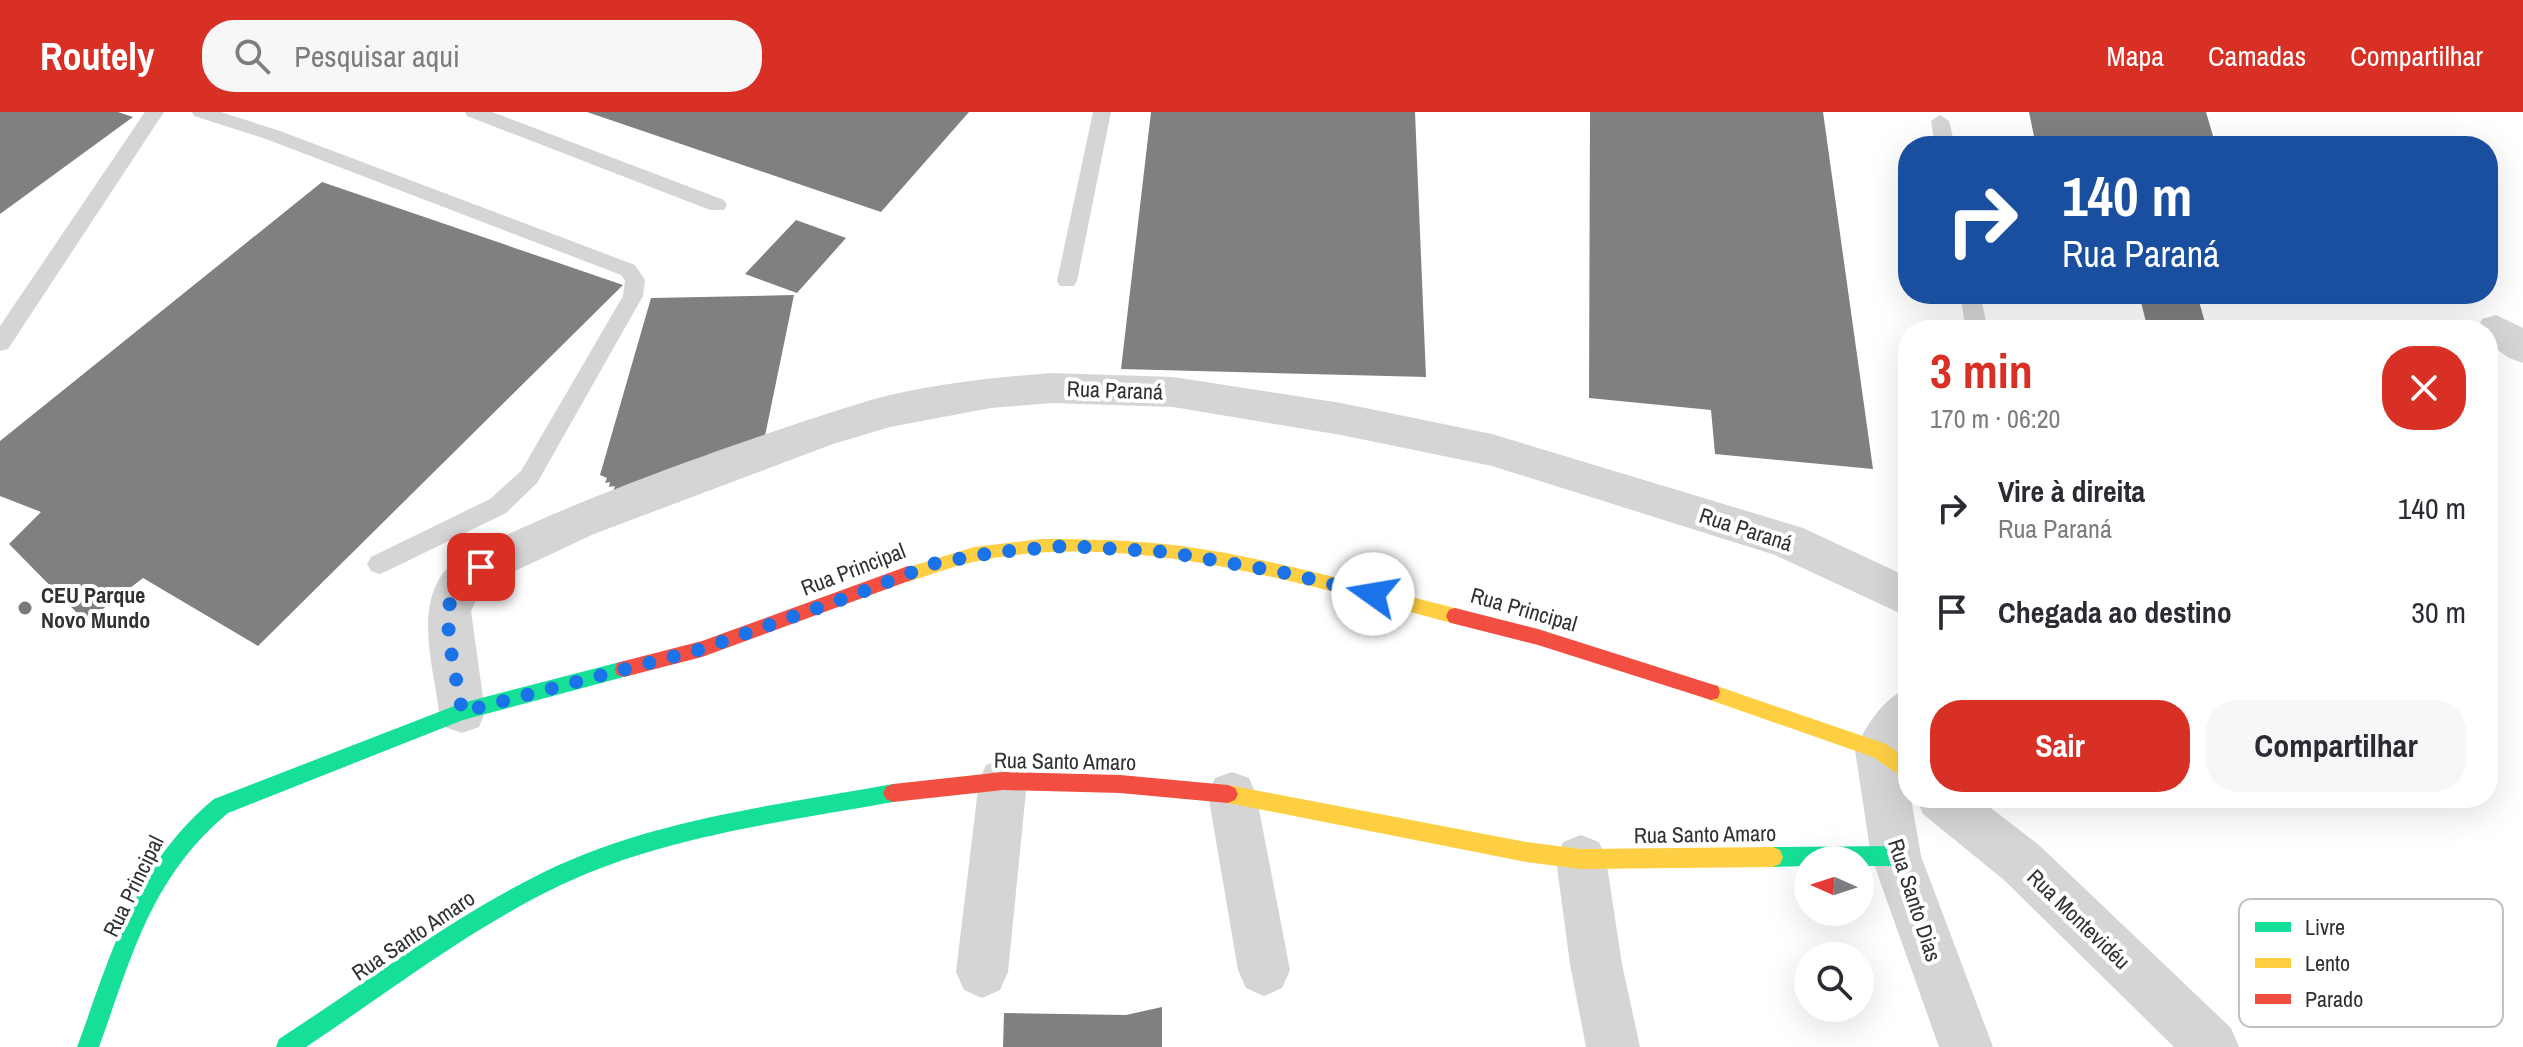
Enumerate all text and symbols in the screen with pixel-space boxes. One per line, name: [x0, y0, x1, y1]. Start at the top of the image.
search box: [202, 20, 762, 92]
text: Routely: [40, 31, 154, 82]
icon: search: [230, 34, 274, 78]
text: Pesquisar aqui: [294, 36, 460, 76]
text: Mapa: [2107, 37, 2164, 75]
text: Camadas: [2208, 37, 2306, 75]
text: Compartilhar: [2350, 37, 2483, 75]
text: 140 m: [2062, 158, 2192, 233]
icon: right: [1930, 168, 2034, 272]
text: Rua Paraná: [2062, 230, 2220, 278]
text: 3 min: [1930, 338, 2033, 403]
button: close: [2382, 346, 2466, 430]
street label: Rua Paraná: [1066, 373, 1164, 407]
text: 170 m · 06:20: [1930, 401, 2060, 436]
text: Vire à direita: [1998, 471, 2145, 511]
icon: right: [1930, 486, 1974, 530]
text: 140 m: [2398, 488, 2466, 528]
street label: Rua Paraná: [1696, 500, 1796, 558]
text: Rua Paraná: [1998, 511, 2112, 546]
pin: [447, 533, 515, 601]
street label: Rua Principal: [797, 535, 909, 603]
icon: arrive: [459, 545, 503, 589]
position arrow: [1331, 552, 1415, 636]
place label: CEU Parque Novo Mundo: [41, 580, 150, 635]
street label: Rua Principal: [1467, 580, 1581, 638]
icon: arrive: [1930, 590, 1974, 634]
text: Chegada ao destino: [1998, 592, 2232, 632]
text: 30 m: [2411, 592, 2466, 632]
marker: CEU Parque Novo Mundo: [16, 599, 34, 617]
button: Sair: [1930, 700, 2190, 792]
button: Compartilhar: [2206, 700, 2466, 792]
street label: Rua Santo Amaro: [994, 745, 1136, 777]
street label: Rua Santo Amaro: [1634, 818, 1776, 850]
street label: Rua Principal: [96, 830, 170, 942]
street label: Rua Santo Dias: [1881, 835, 1949, 965]
north arrow: [1794, 846, 1874, 926]
map controls: [1794, 846, 1874, 1022]
street label: Rua Montevidéu: [2021, 862, 2137, 976]
street label: Rua Santo Amaro: [346, 883, 480, 987]
legend: [2239, 899, 2503, 1027]
text: Livre: [2305, 912, 2345, 942]
button: search: [1794, 942, 1874, 1022]
text: Lento: [2305, 948, 2350, 978]
text: Parado: [2305, 984, 2363, 1014]

